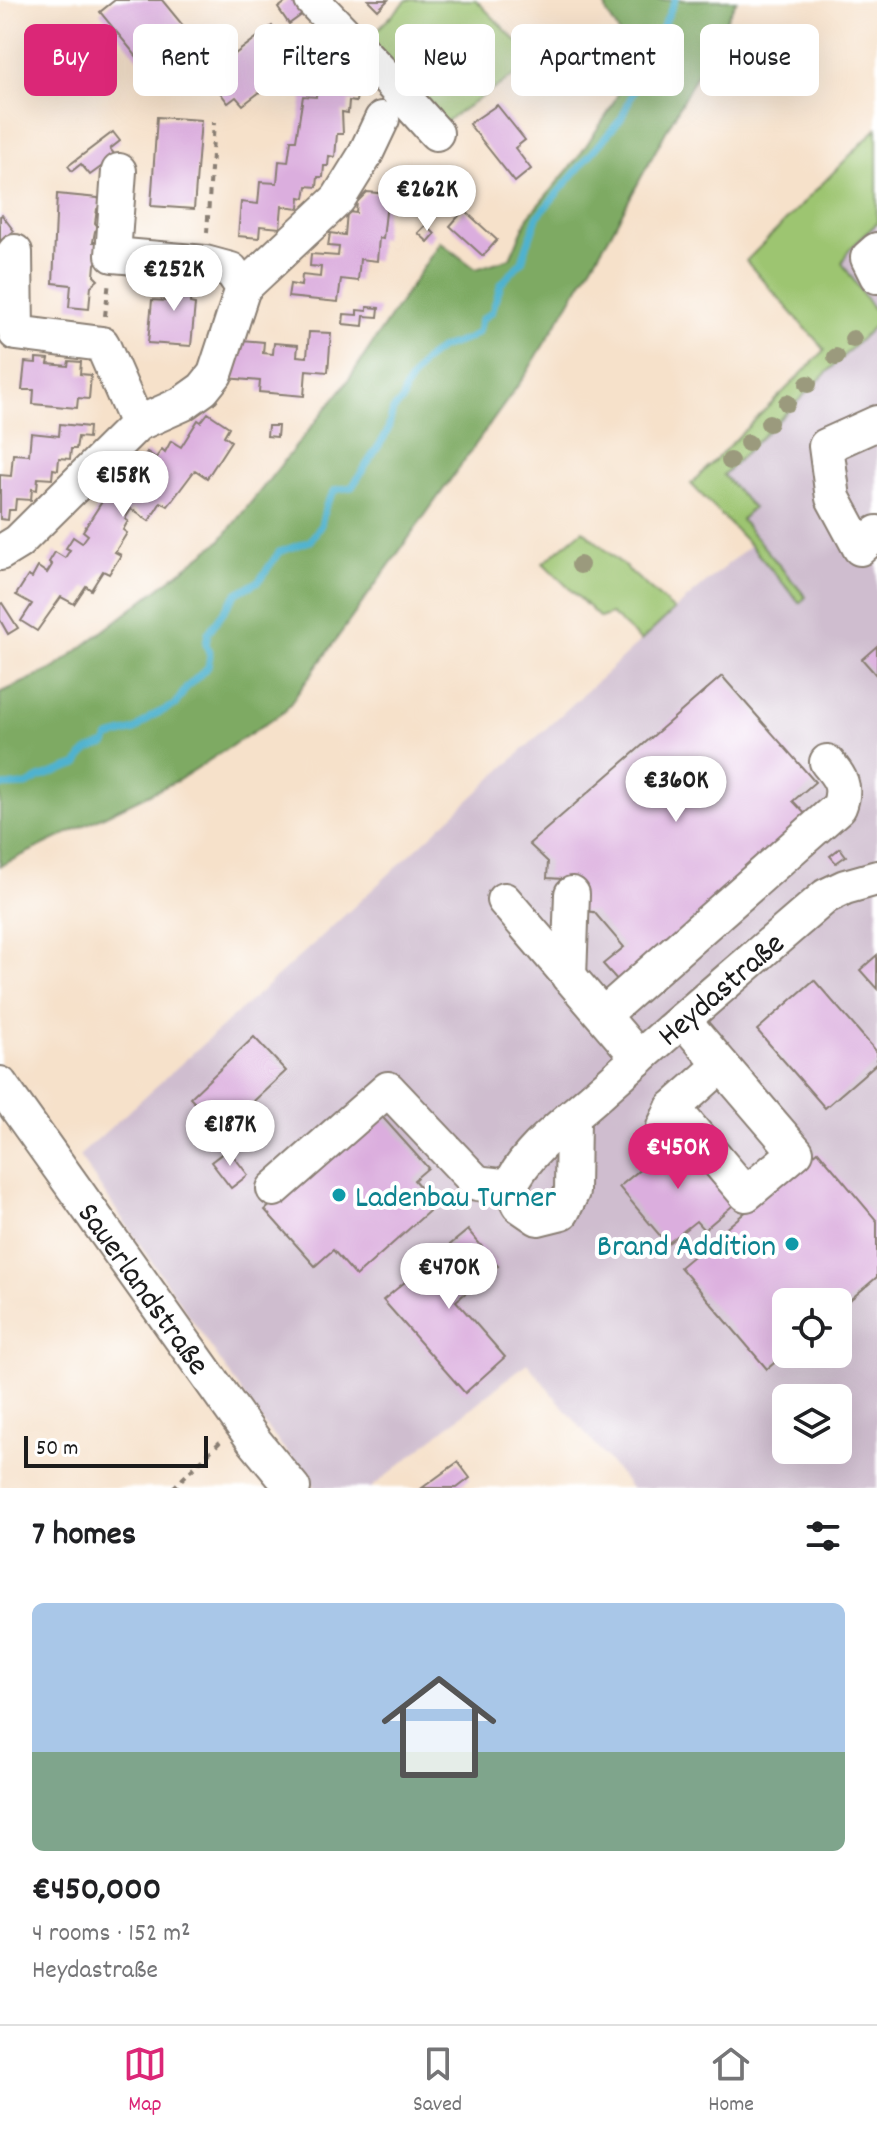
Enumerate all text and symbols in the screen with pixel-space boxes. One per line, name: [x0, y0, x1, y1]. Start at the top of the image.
chip: Buy: [24, 24, 117, 96]
chip: Rent: [133, 24, 238, 96]
chip: Filters: [254, 24, 379, 96]
chip: New: [395, 24, 495, 96]
chip: Apartment: [511, 24, 684, 96]
chip: House: [700, 24, 819, 96]
pin: €262K: [371, 165, 483, 233]
text: €262K: [396, 172, 458, 209]
pin: €252K: [118, 245, 230, 313]
text: €252K: [143, 252, 205, 289]
pin: €158K: [67, 451, 179, 519]
text: €158K: [96, 458, 150, 495]
pin: €360K: [620, 756, 732, 824]
text: €360K: [644, 763, 708, 800]
street label: Heydastraße: [649, 923, 797, 1059]
pin: €187K: [174, 1100, 286, 1168]
text: €187K: [204, 1107, 256, 1144]
pin: €450K: [622, 1123, 734, 1191]
text: €450K: [646, 1130, 710, 1167]
place label: Ladenbau Turner: [355, 1177, 556, 1223]
marker: Ladenbau Turner: [330, 1186, 348, 1204]
street label: Sauerlandstraße: [63, 1195, 219, 1386]
place label: Brand Addition: [597, 1226, 776, 1272]
marker: Brand Addition: [783, 1235, 801, 1253]
pin: €470K: [393, 1243, 505, 1311]
text: €470K: [418, 1250, 480, 1287]
map controls: [772, 1288, 852, 1464]
button: locate: [772, 1288, 852, 1368]
button: layers: [772, 1384, 852, 1464]
scale bar: [24, 1432, 208, 1468]
text: 50 m: [36, 1434, 78, 1465]
text: 7 homes: [32, 1512, 136, 1561]
icon: filters: [801, 1514, 845, 1558]
icon: home: [367, 1655, 511, 1799]
text: €450,000: [32, 1867, 161, 1916]
text: 4 rooms · 152 m²: [32, 1916, 191, 1953]
text: Heydastraße: [32, 1953, 158, 1990]
tab: Map: [123, 2042, 167, 2121]
tab: Saved: [413, 2042, 462, 2121]
tab: Home: [708, 2042, 754, 2121]

